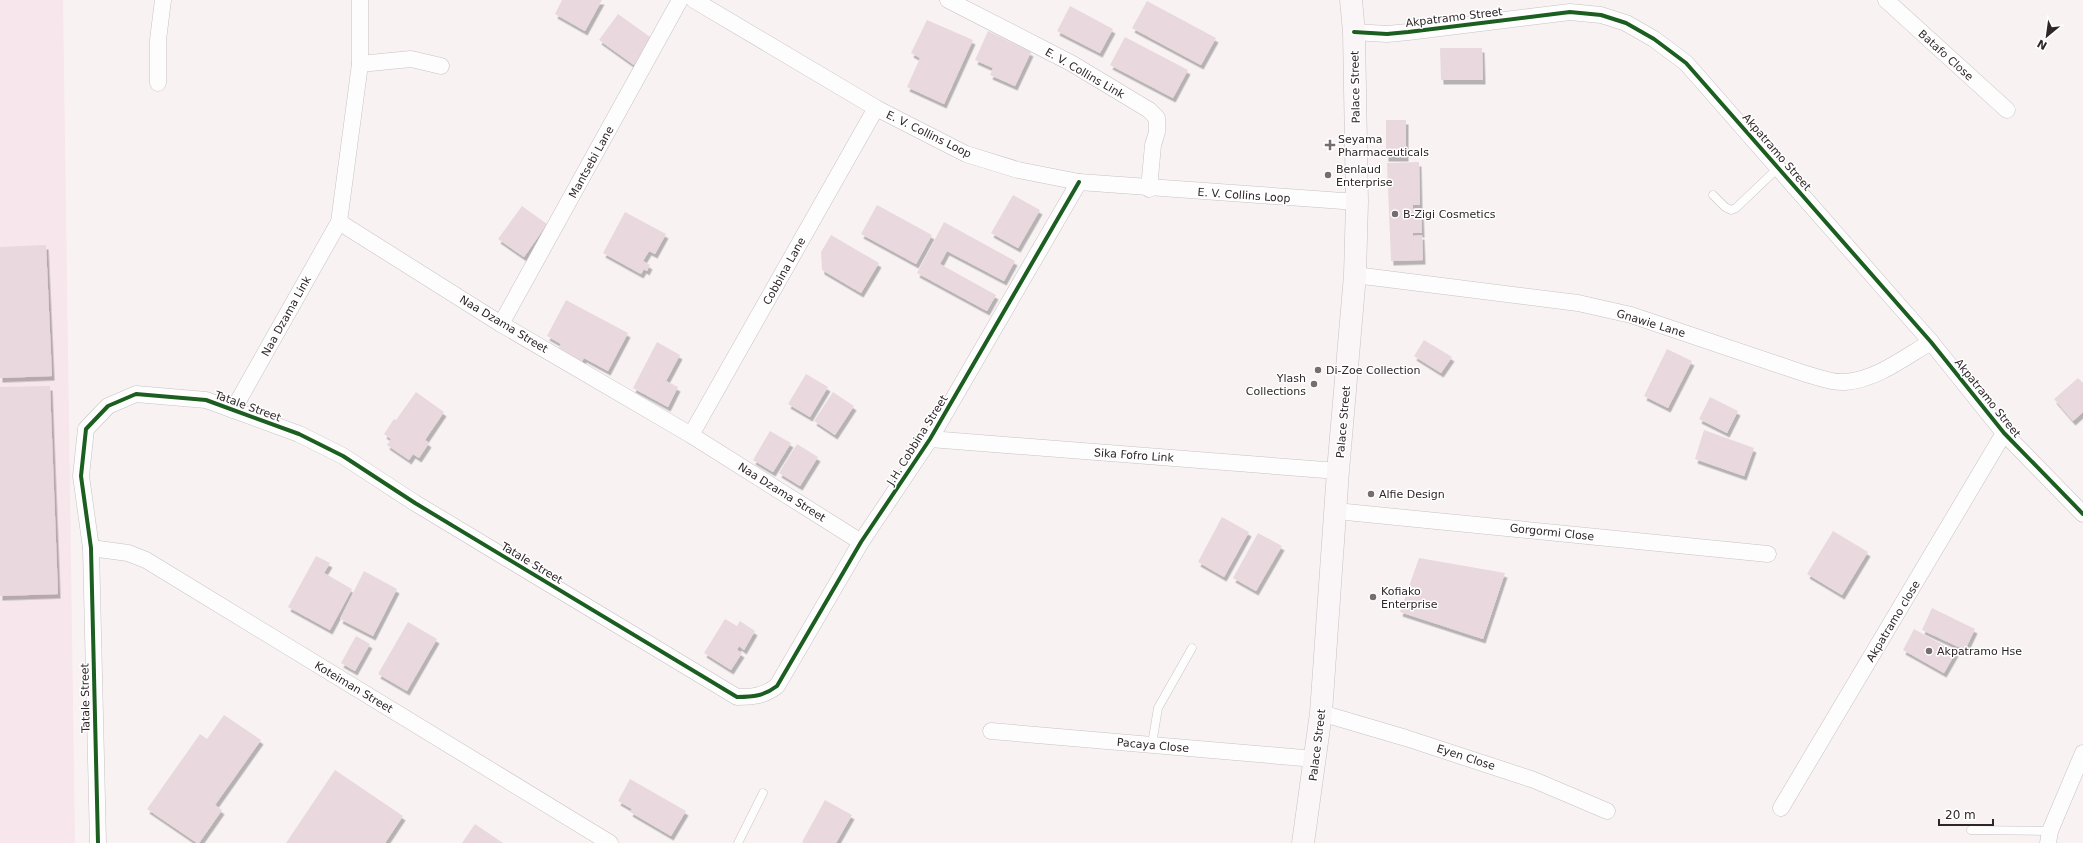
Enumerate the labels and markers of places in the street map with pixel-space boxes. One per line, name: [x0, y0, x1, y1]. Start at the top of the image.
place label: Seyama Pharmaceuticals: [1338, 133, 1429, 159]
marker: Seyama Pharmaceuticals: [1325, 140, 1335, 150]
place label: Benlaud Enterprise: [1336, 163, 1393, 189]
marker: Benlaud Enterprise: [1323, 170, 1333, 180]
place label: B-Zigi Cosmetics: [1403, 208, 1496, 221]
marker: B-Zigi Cosmetics: [1390, 209, 1400, 219]
place label: Di-Zoe Collection: [1326, 364, 1420, 377]
marker: Di-Zoe Collection: [1313, 365, 1323, 375]
place label: Ylash Collections: [1246, 372, 1306, 398]
marker: Ylash Collections: [1309, 379, 1319, 389]
place label: Alfie Design: [1379, 488, 1445, 501]
marker: Alfie Design: [1366, 489, 1376, 499]
place label: Kofiako Enterprise: [1381, 585, 1438, 611]
marker: Kofiako Enterprise: [1368, 592, 1378, 602]
place label: Akpatramo Hse: [1937, 645, 2022, 658]
marker: Akpatramo Hse: [1924, 646, 1934, 656]

